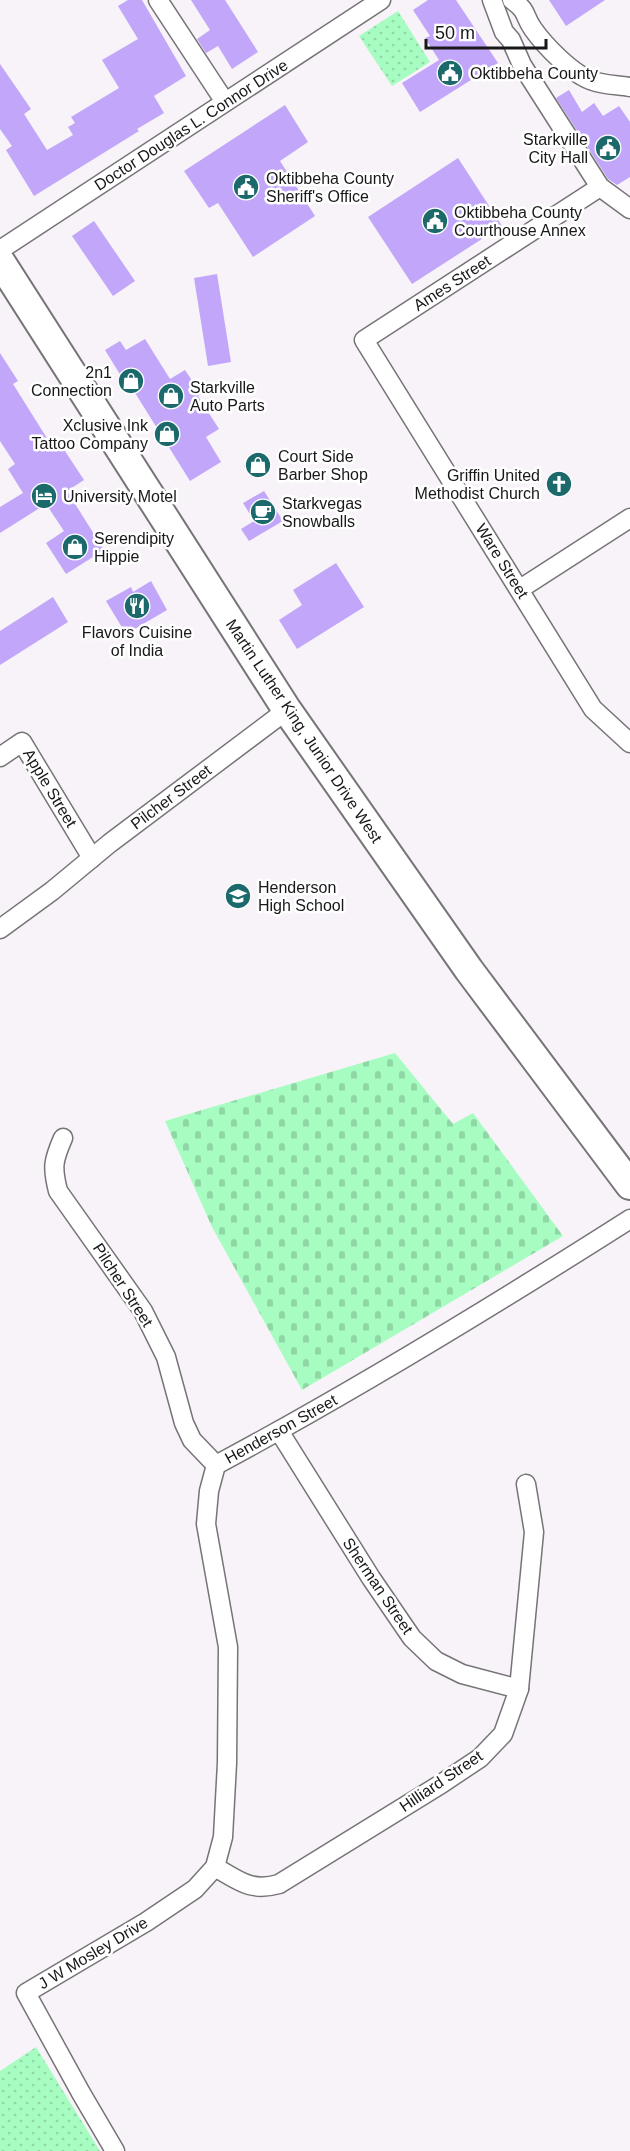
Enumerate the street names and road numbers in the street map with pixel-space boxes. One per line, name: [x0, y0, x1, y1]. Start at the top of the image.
street label: Doctor Douglas L. Connor Drive: [91, 56, 291, 194]
street label: Ames Street: [410, 252, 494, 314]
street label: Ware Street: [472, 521, 532, 602]
street label: Martin Luther King, Junior Drive West: [223, 616, 386, 846]
street label: Apple Street: [20, 746, 80, 831]
street label: Pilcher Street: [128, 761, 215, 833]
street label: Pilcher Street: [90, 1240, 157, 1330]
street label: Henderson Street: [222, 1391, 340, 1467]
street label: Sherman Street: [340, 1535, 417, 1638]
street label: Hilliard Street: [396, 1747, 486, 1815]
street label: J W Mosley Drive: [35, 1914, 151, 1992]

